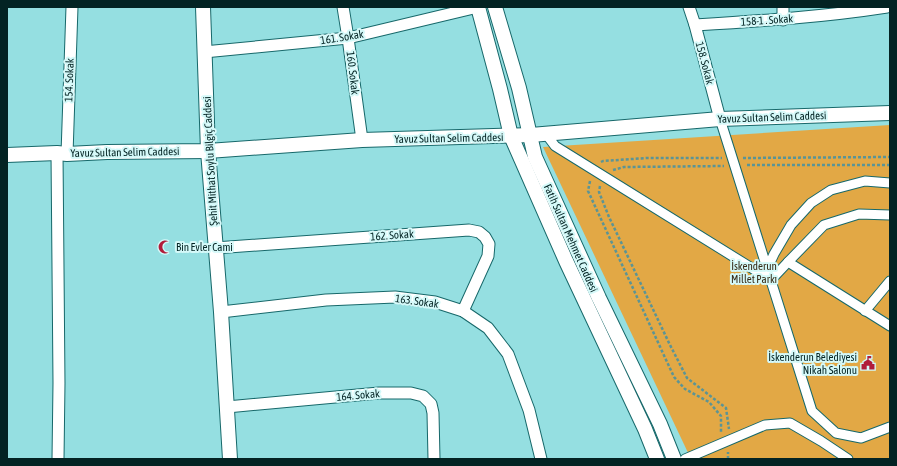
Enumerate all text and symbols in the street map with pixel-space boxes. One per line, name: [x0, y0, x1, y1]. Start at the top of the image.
street label: 158-1 . Sokak: [740, 12, 794, 28]
street label: 161. Sokak: [320, 28, 365, 46]
street label: 158. Sokak: [694, 40, 716, 86]
street label: 160. Sokak: [344, 51, 362, 96]
street label: 154. Sokak: [62, 58, 76, 102]
street label: Şehit Mithat Soylu Bilgiç Caddesi: [201, 96, 219, 226]
street label: Yavuz Sultan Selim Caddesi: [717, 109, 827, 125]
street label: Yavuz Sultan Selim Caddesi: [394, 131, 504, 145]
street label: Yavuz Sultan Selim Caddesi: [70, 145, 180, 159]
street label: Fatih Sultan Mehmet Caddesi: [542, 182, 600, 294]
street label: 162. Sokak: [370, 227, 414, 243]
mosque icon: Bin Evler Cami: [157, 239, 173, 255]
place label: Bin Evler Cami: [176, 241, 233, 253]
park label: İskenderun Millet Parkı: [731, 260, 777, 285]
street label: 163. Sokak: [395, 292, 440, 310]
place label: İskenderun Belediyesi Nikah Salonu: [768, 351, 857, 376]
public building icon: İskenderun Belediyesi Nikah Salonu: [860, 355, 876, 371]
street label: 164. Sokak: [336, 387, 380, 403]

